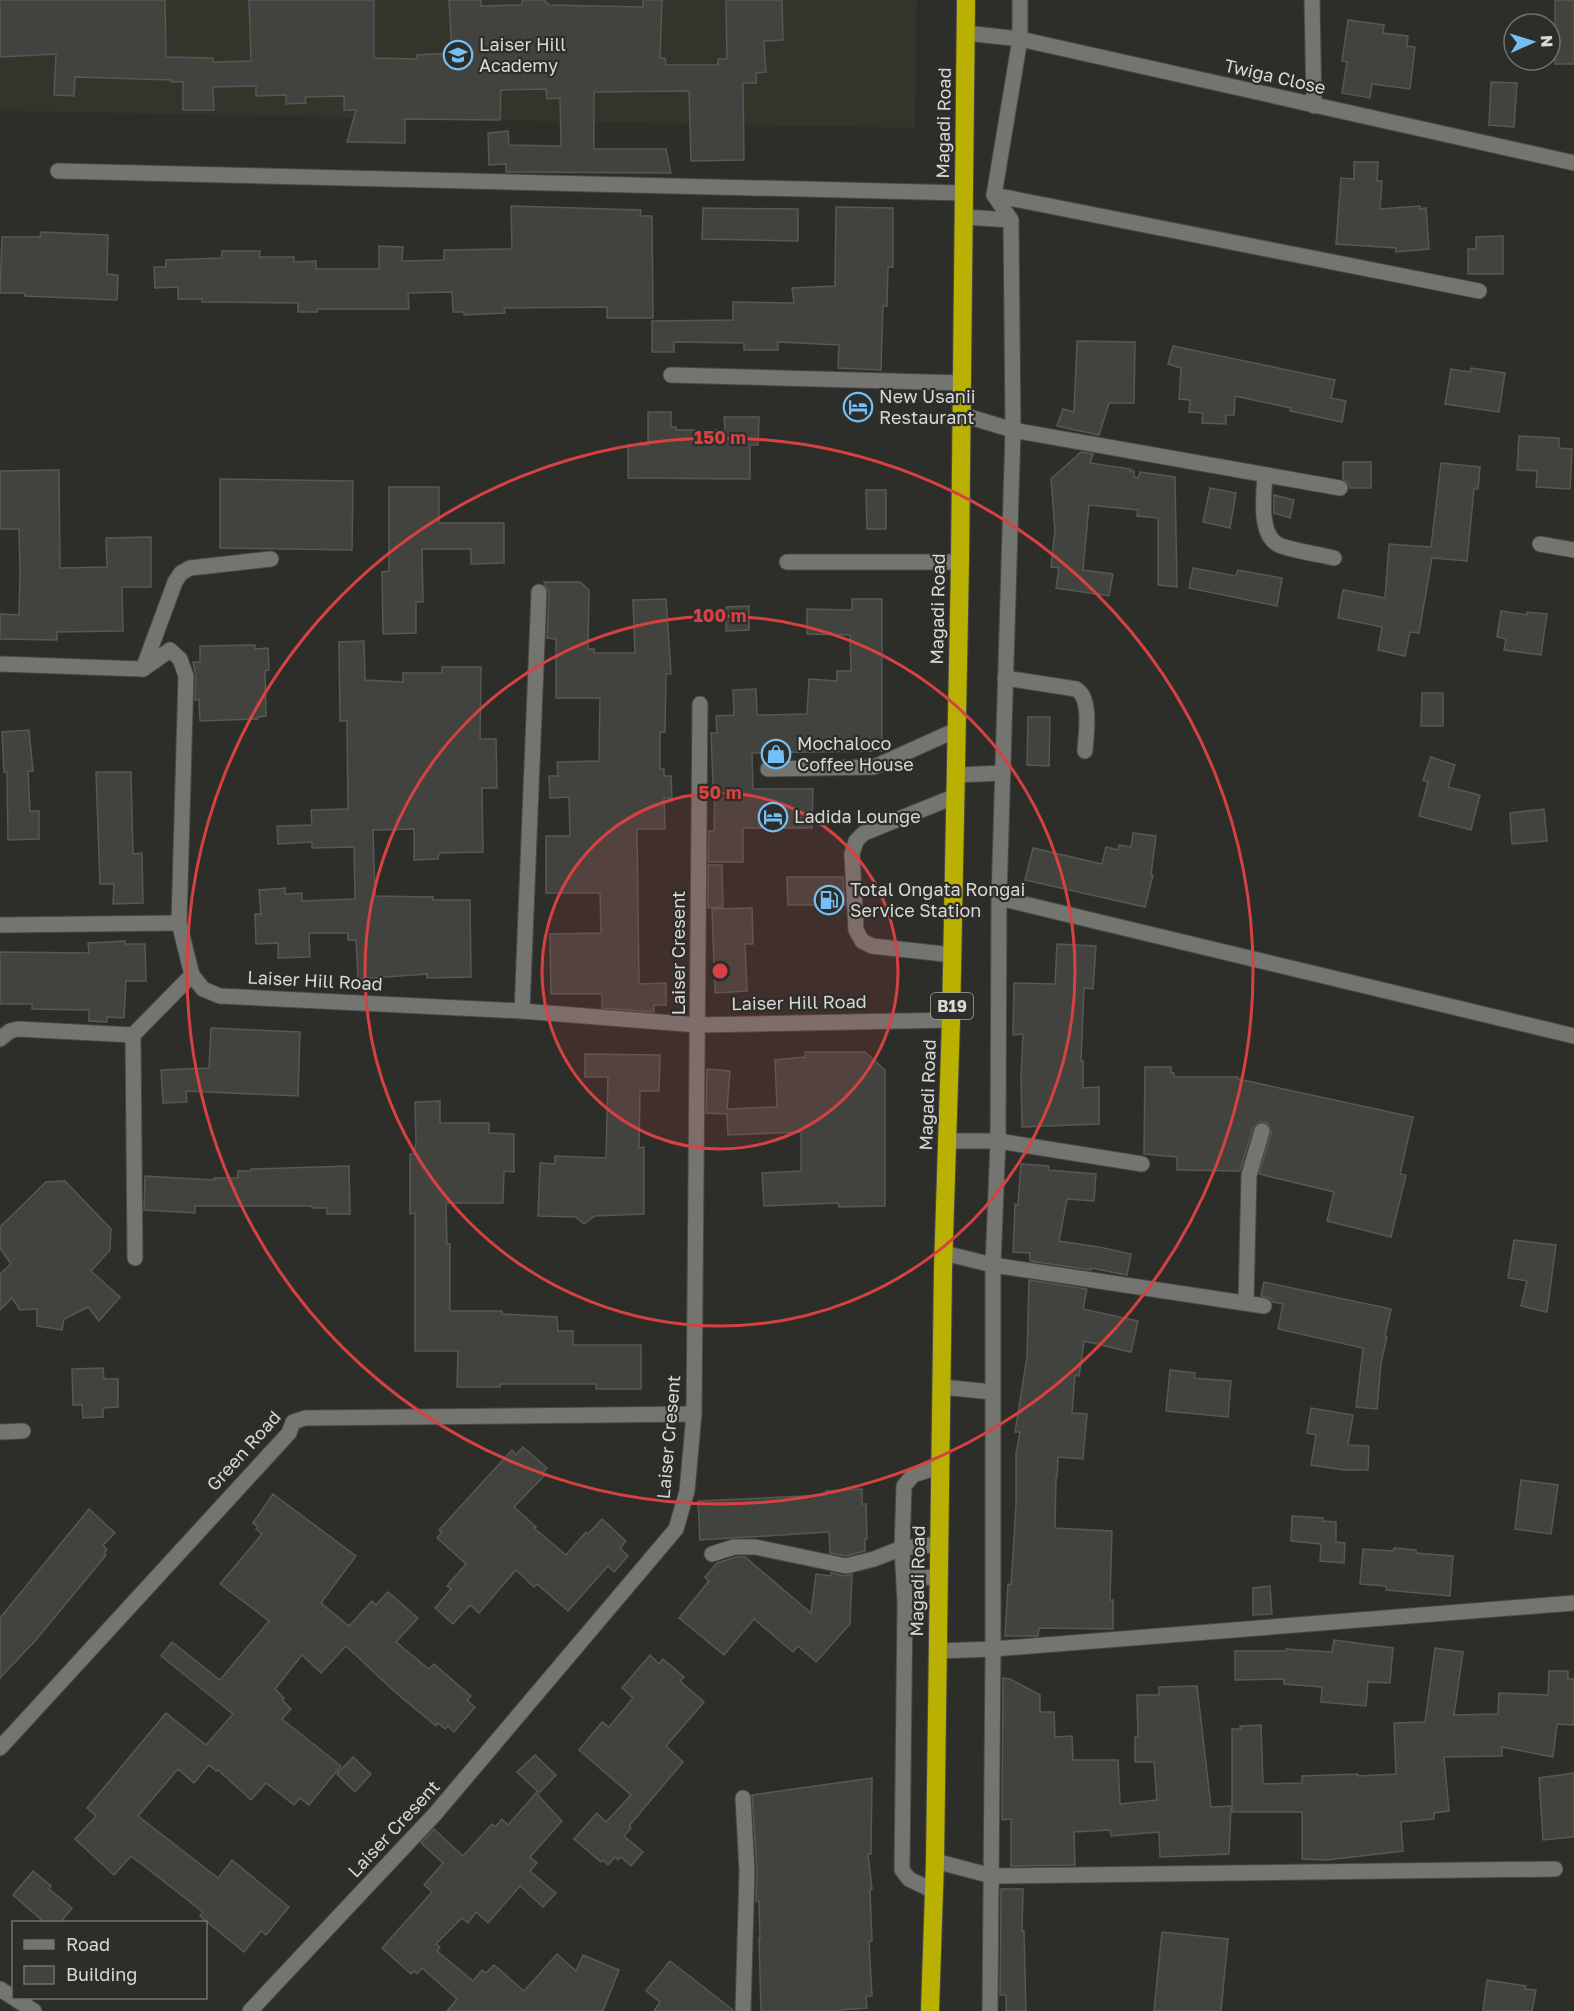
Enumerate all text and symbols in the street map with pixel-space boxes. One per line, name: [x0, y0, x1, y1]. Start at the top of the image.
north arrow: [1502, 12, 1562, 72]
place label: Laiser Hill Academy: [479, 33, 566, 76]
text: N: [1537, 35, 1557, 48]
school or university icon: Laiser Hill Academy: [442, 39, 474, 71]
street label: Twiga Close: [1222, 54, 1328, 98]
street label: Magadi Road: [931, 67, 955, 179]
place label: New Usanii Restaurant: [879, 385, 976, 428]
hotel icon: New Usanii Restaurant: [842, 391, 874, 423]
text: 150 m: [694, 426, 746, 448]
street label: Magadi Road: [925, 553, 949, 665]
text: 100 m: [694, 604, 746, 626]
place label: Mochaloco Coffee House: [797, 732, 914, 775]
shop icon: Mochaloco Coffee House: [760, 738, 792, 770]
text: 50 m: [699, 781, 741, 803]
hotel icon: Ladida Lounge: [757, 801, 789, 833]
place label: Ladida Lounge: [794, 805, 921, 827]
place label: Total Ongata Rongai Service Station: [850, 878, 1025, 921]
fuel station icon: Total Ongata Rongai Service Station: [813, 884, 845, 916]
street label: Laiser Cresent: [667, 891, 689, 1015]
centre of rings: [710, 961, 730, 981]
street label: Laiser Hill Road: [247, 965, 383, 995]
street label: Laiser Hill Road: [731, 990, 867, 1014]
road number: B19: [931, 993, 973, 1019]
street label: Magadi Road: [914, 1039, 940, 1151]
street label: Laiser Cresent: [652, 1374, 684, 1500]
street label: Green Road: [202, 1406, 285, 1495]
street label: Magadi Road: [905, 1525, 929, 1637]
street label: Laiser Cresent: [343, 1775, 444, 1881]
legend: [12, 1921, 207, 1999]
text: Road: [66, 1933, 110, 1955]
text: Building: [66, 1963, 137, 1985]

